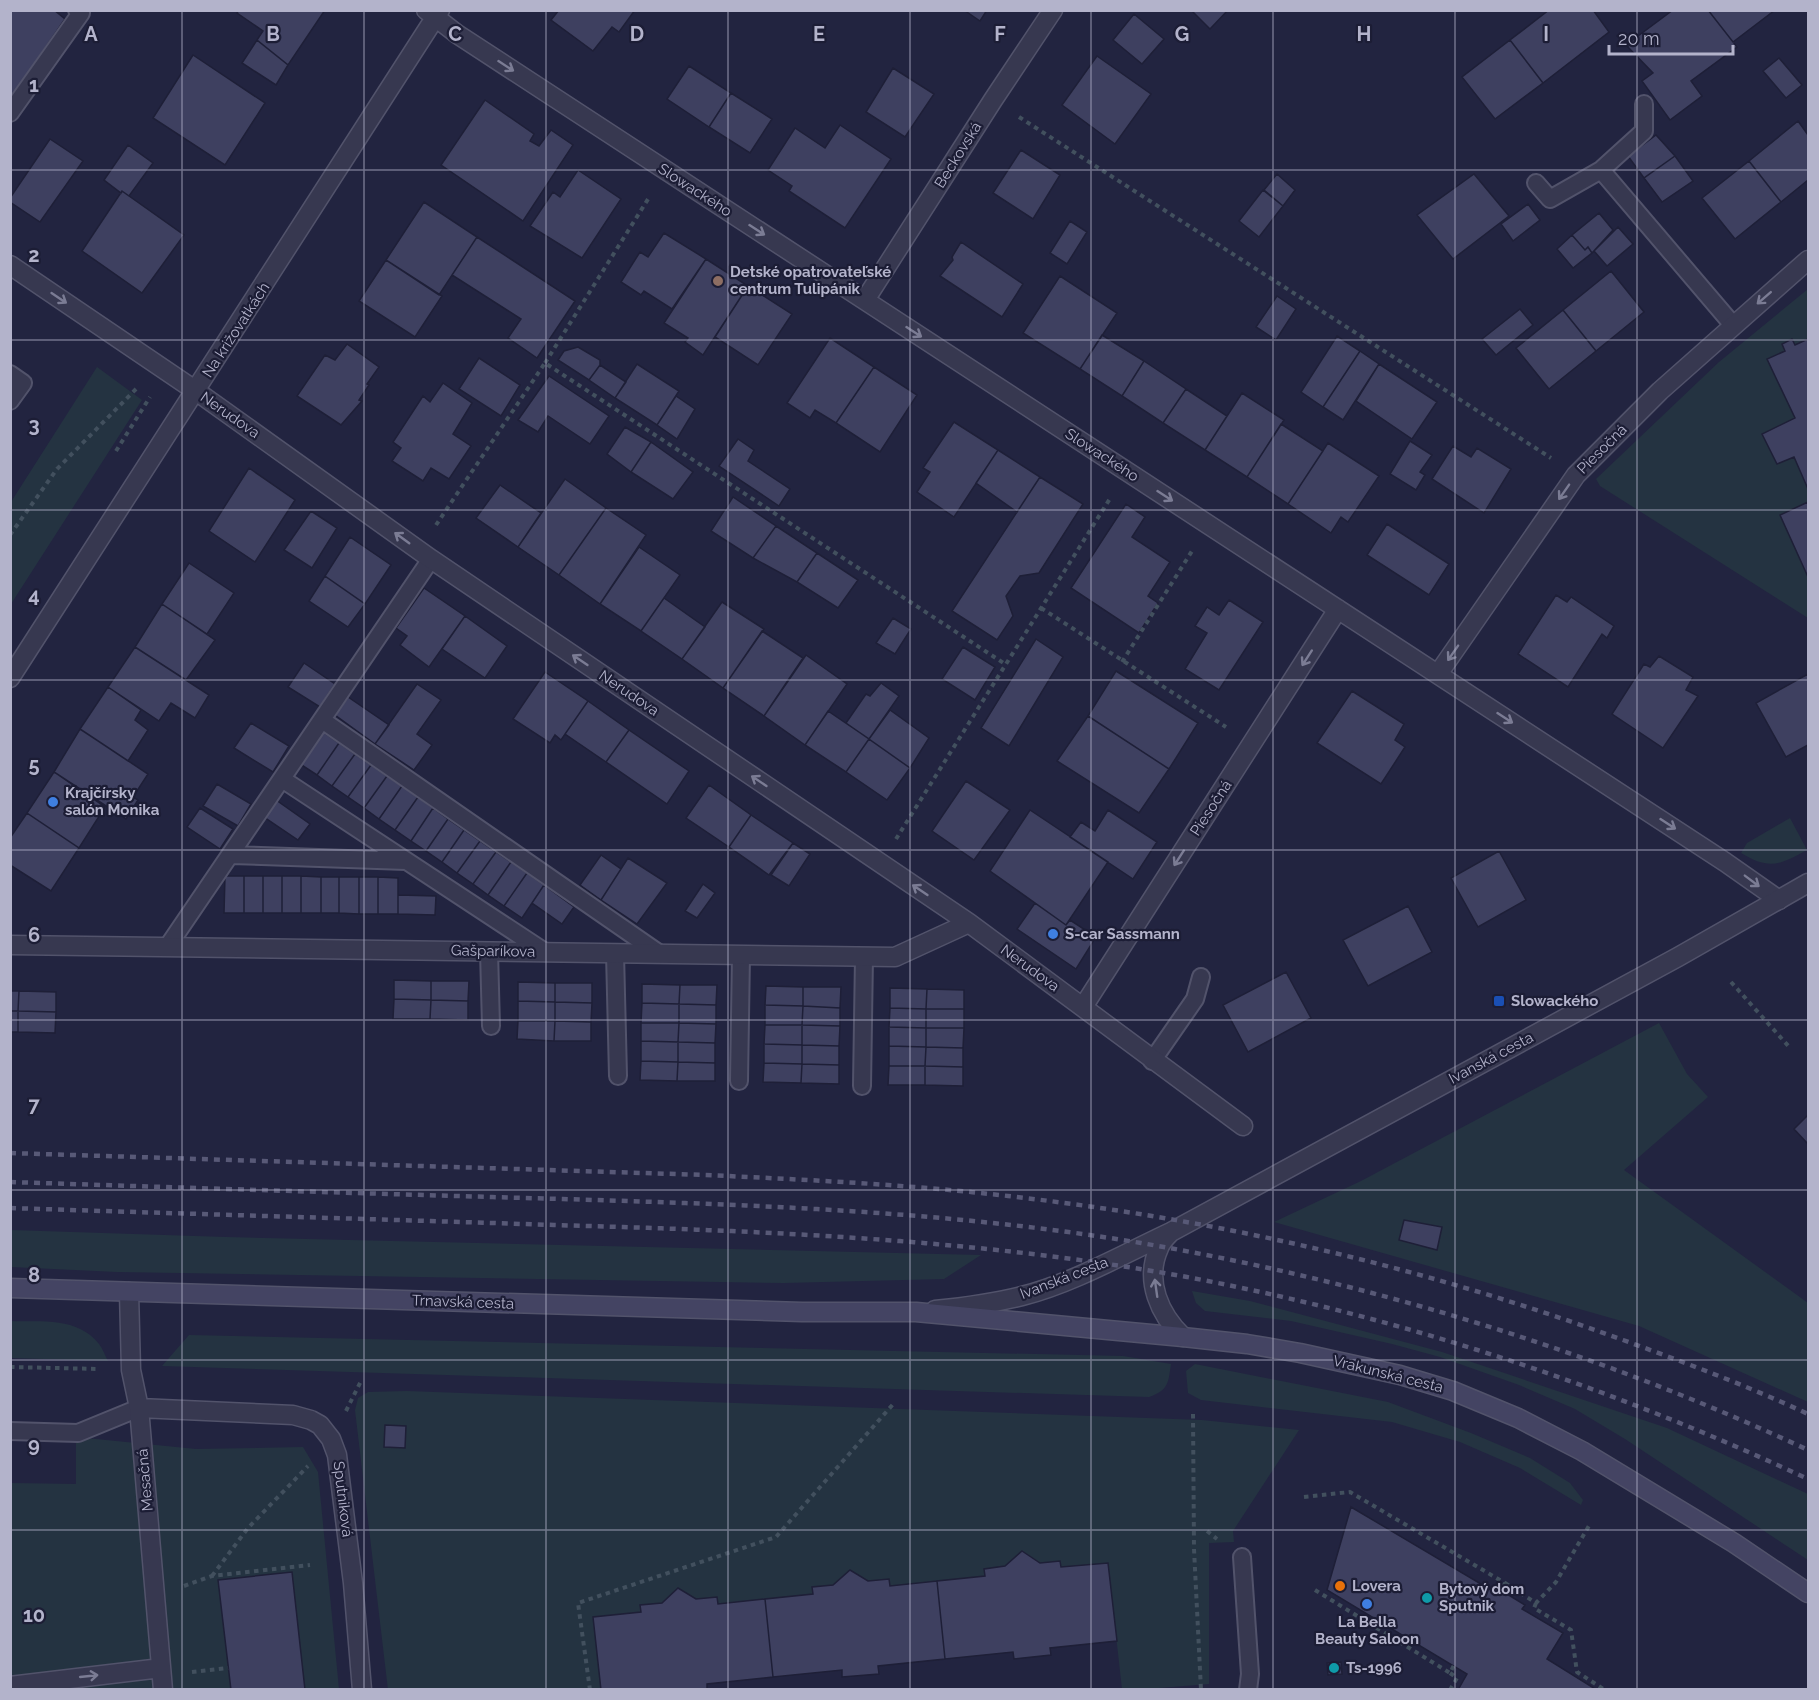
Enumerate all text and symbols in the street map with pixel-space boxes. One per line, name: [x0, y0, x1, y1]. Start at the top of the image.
scale bar: [1609, 18, 1734, 56]
text: A: [84, 22, 98, 46]
text: B: [266, 22, 280, 46]
text: C: [448, 22, 462, 46]
text: D: [630, 22, 644, 46]
text: E: [813, 22, 825, 46]
text: F: [994, 22, 1006, 46]
text: G: [1175, 22, 1189, 46]
text: H: [1357, 22, 1371, 46]
text: I: [1543, 22, 1549, 46]
text: 20 m: [1618, 28, 1660, 49]
one-way arrow: [497, 60, 514, 72]
text: 1: [29, 73, 39, 97]
street label: Beckovská: [931, 119, 985, 191]
street label: Slowackého: [655, 160, 735, 221]
one-way arrow: [748, 224, 765, 236]
text: 2: [28, 243, 40, 267]
place label: Detské opatrovateľské centrum Tulipánik: [730, 263, 891, 298]
marker: Detské opatrovateľské centrum Tulipánik: [711, 274, 725, 288]
street label: Na križovatkách: [199, 279, 273, 381]
one-way arrow: [50, 292, 67, 304]
one-way arrow: [1756, 292, 1772, 305]
one-way arrow: [905, 327, 922, 339]
street label: Nerudova: [197, 388, 263, 442]
text: 3: [28, 413, 40, 437]
street label: Piesočná: [1573, 420, 1631, 478]
street label: Slowackého: [1062, 425, 1142, 486]
one-way arrow: [1558, 484, 1570, 500]
one-way arrow: [1157, 490, 1174, 503]
one-way arrow: [394, 532, 410, 544]
text: 4: [28, 583, 40, 607]
one-way arrow: [1447, 644, 1459, 660]
one-way arrow: [1300, 649, 1312, 666]
one-way arrow: [572, 654, 589, 666]
street label: Nerudova: [596, 666, 662, 720]
one-way arrow: [1496, 712, 1513, 724]
text: 5: [28, 753, 40, 777]
one-way arrow: [751, 775, 767, 787]
street label: Piesočná: [1186, 777, 1236, 839]
place label: Krajčírsky salón Monika: [65, 784, 160, 819]
marker: Krajčírsky salón Monika: [46, 795, 60, 809]
one-way arrow: [1659, 819, 1676, 831]
one-way arrow: [1173, 849, 1185, 865]
one-way arrow: [1743, 875, 1759, 887]
one-way arrow: [912, 884, 929, 897]
text: 6: [28, 923, 40, 947]
place label: S-car Sassmann: [1065, 925, 1180, 943]
marker: S-car Sassmann: [1046, 927, 1060, 941]
street label: Gašparíkova: [451, 941, 535, 961]
street label: Nerudova: [997, 941, 1063, 995]
place label: Slowackého: [1511, 992, 1598, 1010]
marker: Slowackého: [1492, 994, 1506, 1008]
street label: Ivanská cesta: [1446, 1028, 1536, 1088]
text: 7: [28, 1093, 40, 1117]
street label: Ivanská cesta: [1017, 1253, 1111, 1303]
text: 8: [28, 1263, 40, 1287]
one-way arrow: [1150, 1279, 1161, 1298]
street label: Trnavská cesta: [412, 1291, 514, 1313]
street label: Vrakunská cesta: [1331, 1352, 1445, 1396]
text: 9: [28, 1433, 40, 1457]
street label: Mesačná: [133, 1448, 157, 1512]
street label: Sputniková: [329, 1460, 357, 1538]
place label: Lovera: [1352, 1577, 1401, 1595]
marker: Lovera: [1333, 1579, 1347, 1593]
place label: Bytový dom Sputnik: [1439, 1580, 1524, 1615]
marker: Bytový dom Sputnik: [1420, 1591, 1434, 1605]
marker: La Bella Beauty Saloon: [1360, 1597, 1374, 1611]
text: 10: [23, 1603, 45, 1627]
place label: La Bella Beauty Saloon: [1315, 1613, 1419, 1648]
place label: Ts-1996: [1346, 1659, 1402, 1677]
marker: Ts-1996: [1327, 1661, 1341, 1675]
one-way arrow: [79, 1670, 99, 1681]

